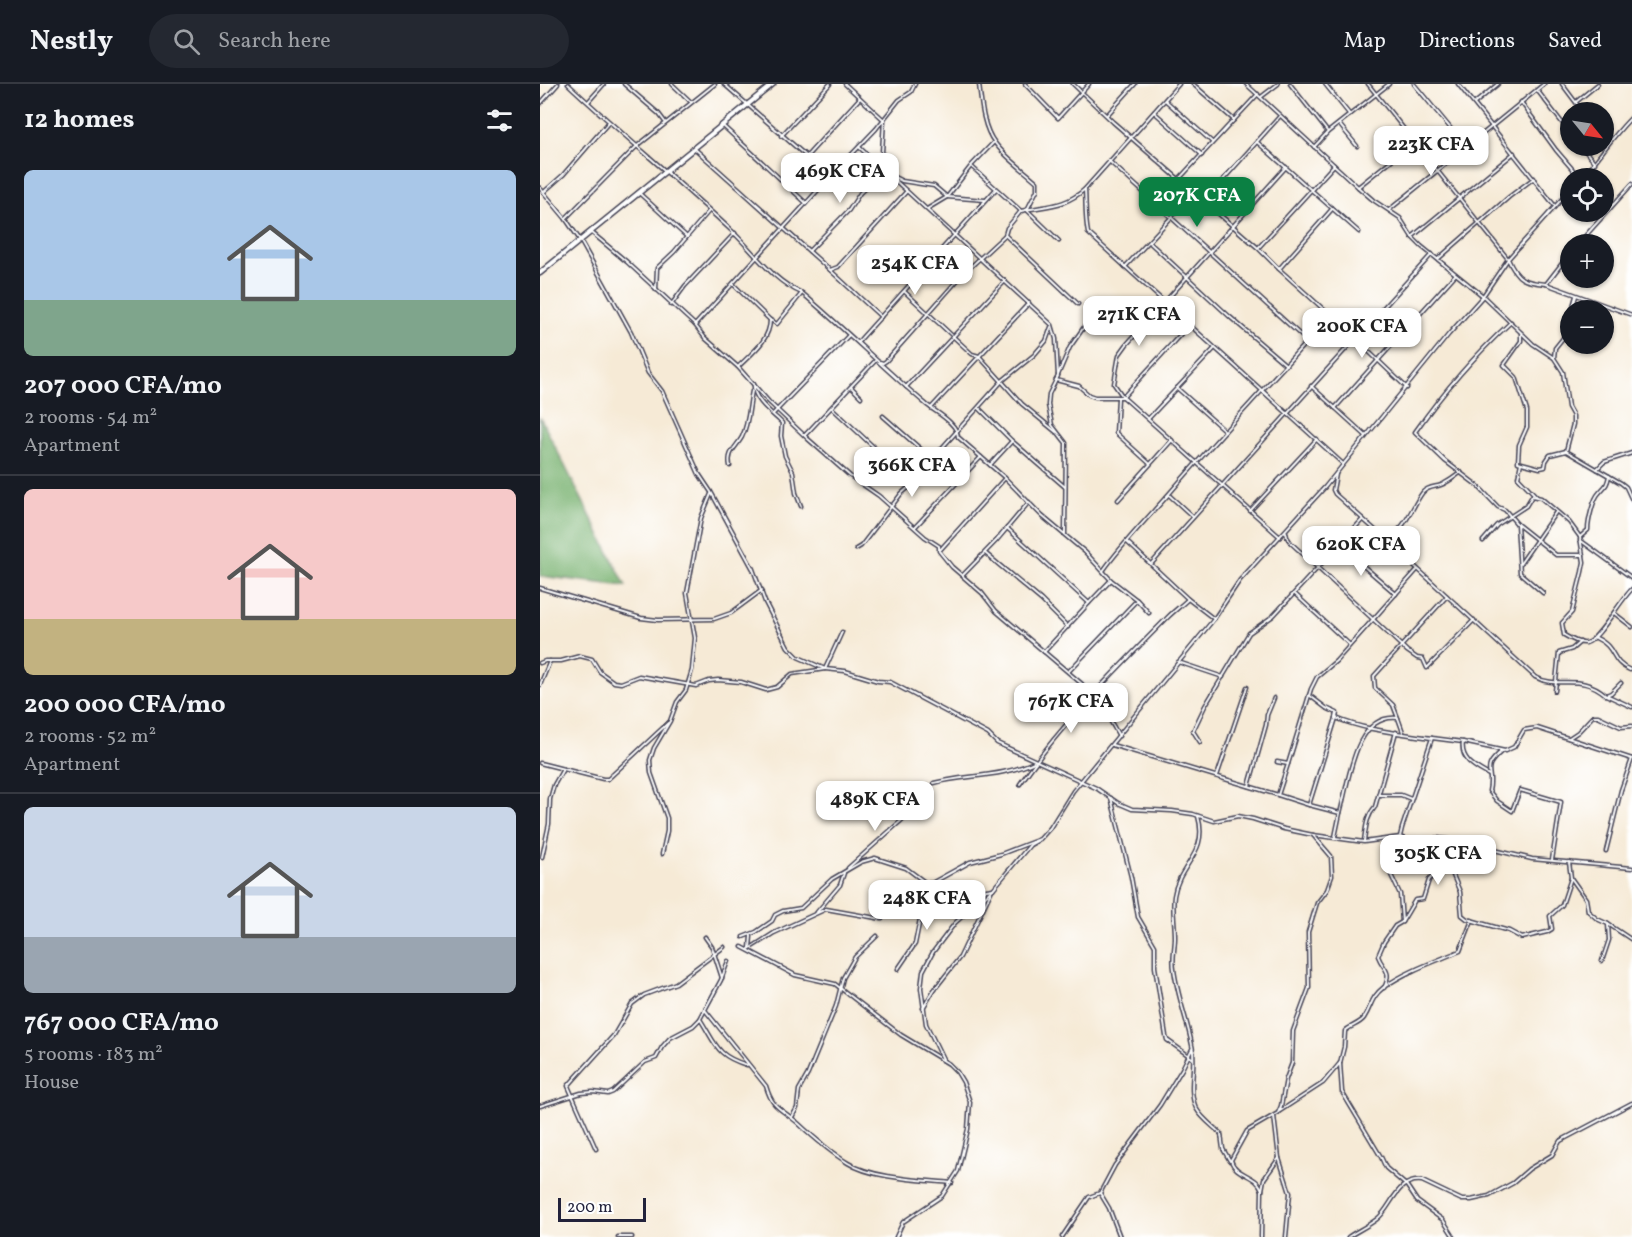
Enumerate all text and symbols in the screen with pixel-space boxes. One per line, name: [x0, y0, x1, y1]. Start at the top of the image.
search box: [149, 14, 569, 68]
text: Nestly: [30, 22, 113, 61]
icon: search: [170, 25, 203, 58]
text: Search here: [218, 26, 331, 57]
text: Map: [1344, 27, 1386, 56]
text: Directions: [1419, 27, 1515, 56]
text: Saved: [1548, 27, 1602, 56]
text: 12 homes: [24, 102, 135, 138]
north arrow: [1560, 102, 1614, 156]
map controls: [1560, 102, 1614, 354]
icon: filters: [483, 104, 516, 137]
pin: 223K CFA: [1369, 126, 1493, 177]
text: 223K CFA: [1388, 131, 1474, 159]
pin: 469K CFA: [778, 153, 902, 204]
text: 469K CFA: [795, 158, 885, 186]
button: locate: [1560, 168, 1614, 222]
pin: 207K CFA: [1135, 177, 1259, 228]
text: 207K CFA: [1153, 182, 1241, 210]
icon: home: [216, 209, 324, 317]
button: +: [1560, 234, 1614, 288]
pin: 254K CFA: [853, 245, 977, 296]
text: 254K CFA: [871, 250, 959, 278]
pin: 271K CFA: [1077, 296, 1201, 347]
button: −: [1560, 300, 1614, 354]
text: 271K CFA: [1097, 301, 1181, 329]
pin: 200K CFA: [1300, 308, 1424, 359]
text: 200K CFA: [1316, 313, 1408, 341]
text: 207 000 CFA/mo: [24, 368, 222, 404]
text: 2 rooms · 54 m²: [24, 404, 157, 432]
text: Apartment: [24, 432, 120, 460]
pin: 366K CFA: [850, 447, 974, 498]
text: 366K CFA: [868, 452, 956, 480]
pin: 620K CFA: [1299, 526, 1423, 577]
icon: home: [216, 528, 324, 636]
text: 620K CFA: [1316, 531, 1406, 559]
pin: 767K CFA: [1009, 683, 1133, 734]
text: 200 000 CFA/mo: [24, 687, 226, 723]
text: 767K CFA: [1028, 688, 1114, 716]
text: 2 rooms · 52 m²: [24, 723, 156, 751]
text: Apartment: [24, 751, 120, 779]
pin: 489K CFA: [813, 781, 937, 832]
text: 489K CFA: [830, 786, 920, 814]
pin: 305K CFA: [1376, 835, 1500, 886]
text: 305K CFA: [1394, 840, 1482, 868]
icon: home: [216, 846, 324, 954]
pin: 248K CFA: [865, 880, 989, 931]
text: 248K CFA: [882, 885, 972, 913]
text: 767 000 CFA/mo: [24, 1005, 219, 1041]
text: 5 rooms · 183 m²: [24, 1041, 163, 1069]
text: House: [24, 1069, 79, 1097]
scale bar: [558, 1195, 646, 1222]
text: 200 m: [567, 1197, 612, 1219]

